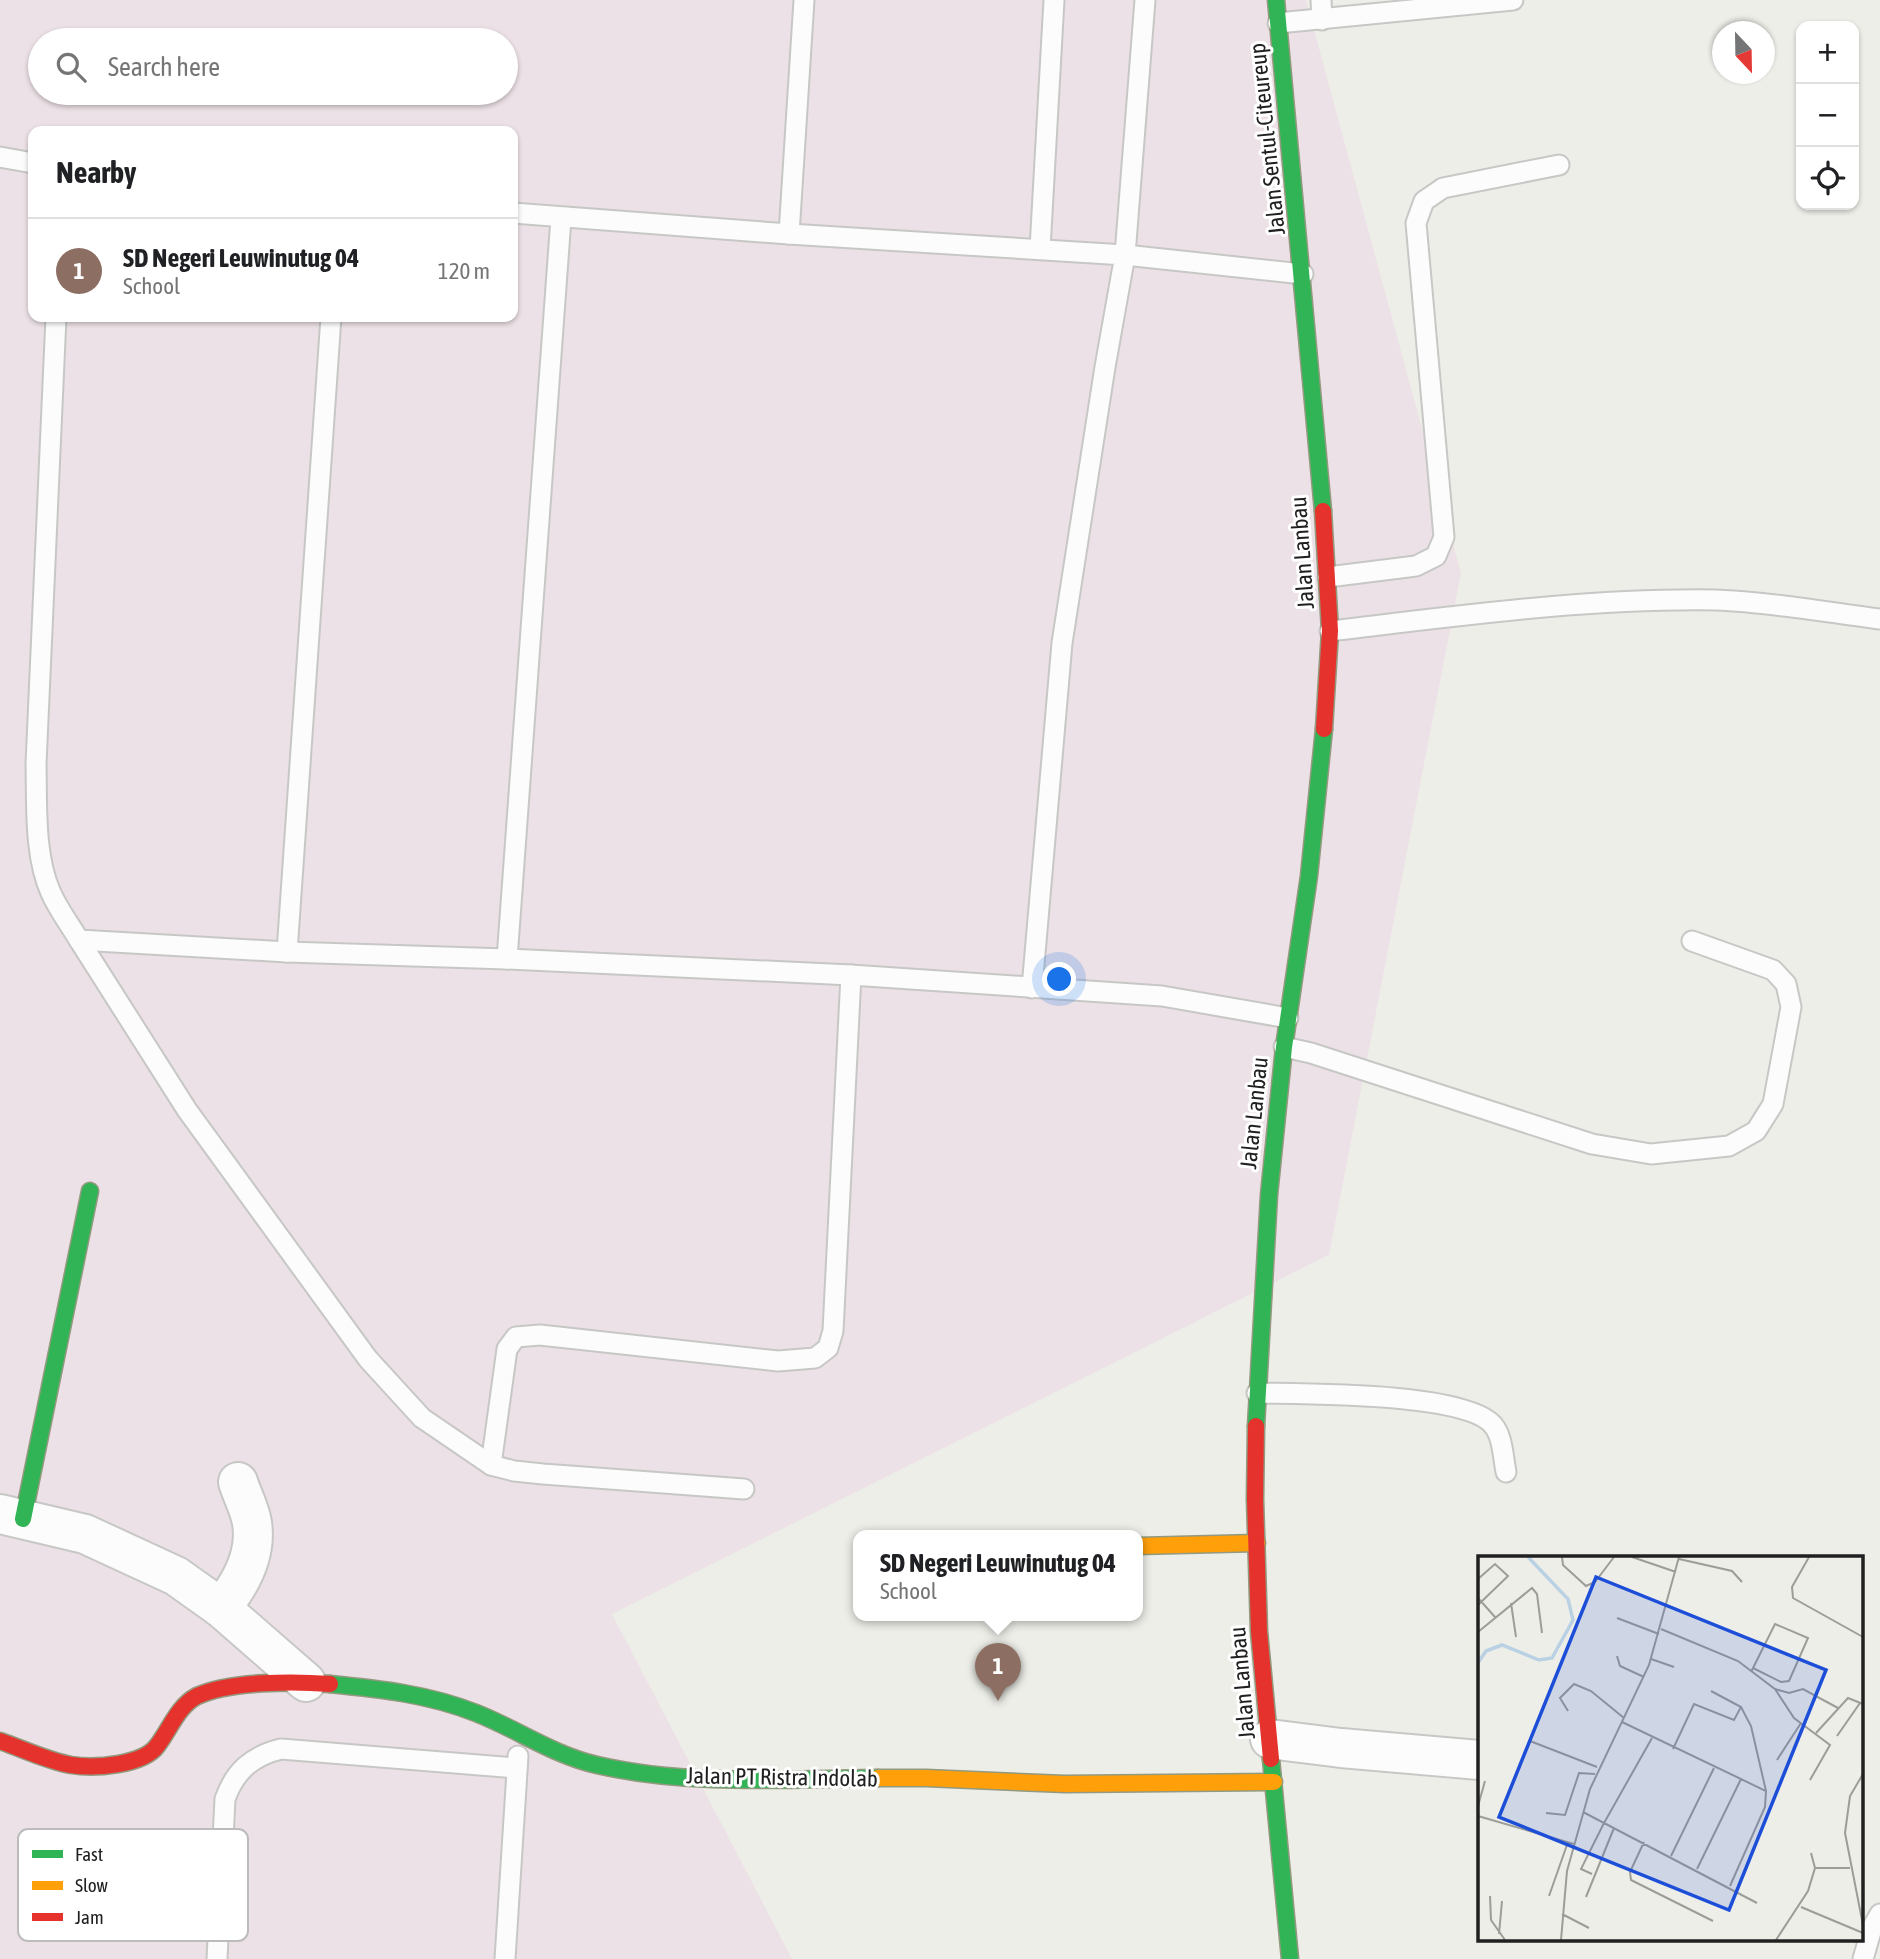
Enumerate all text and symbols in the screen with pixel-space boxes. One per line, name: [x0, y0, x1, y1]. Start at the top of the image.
north arrow: [1712, 21, 1775, 84]
map controls: [1796, 21, 1859, 210]
button: +: [1796, 21, 1859, 84]
search box: [28, 28, 518, 105]
street label: Jalan Sentul-Citeureup: [1244, 42, 1290, 236]
icon: search: [52, 48, 90, 86]
text: Search here: [108, 52, 220, 82]
button: −: [1796, 84, 1859, 147]
button: locate: [1796, 147, 1859, 210]
text: Nearby: [56, 155, 136, 189]
text: SD Negeri Leuwinutug 04: [123, 243, 359, 273]
text: 1: [74, 258, 84, 284]
text: 120 m: [438, 258, 490, 284]
text: School: [123, 273, 180, 299]
street label: Jalan Lanbau: [1285, 496, 1319, 610]
your location: [1042, 962, 1076, 996]
street label: Jalan Lanbau: [1235, 1056, 1273, 1170]
popup: [853, 1530, 1143, 1621]
text: SD Negeri Leuwinutug 04: [880, 1548, 1116, 1578]
inset map: [1478, 1556, 1862, 1941]
text: School: [880, 1578, 937, 1604]
street label: Jalan Lanbau: [1224, 1626, 1260, 1740]
pin: 1: [975, 1643, 1021, 1701]
street label: Jalan PT Ristra Indolab: [686, 1762, 878, 1792]
legend: [18, 1829, 248, 1941]
text: Fast: [75, 1843, 103, 1865]
text: Slow: [75, 1874, 109, 1896]
text: Jam: [75, 1906, 104, 1928]

